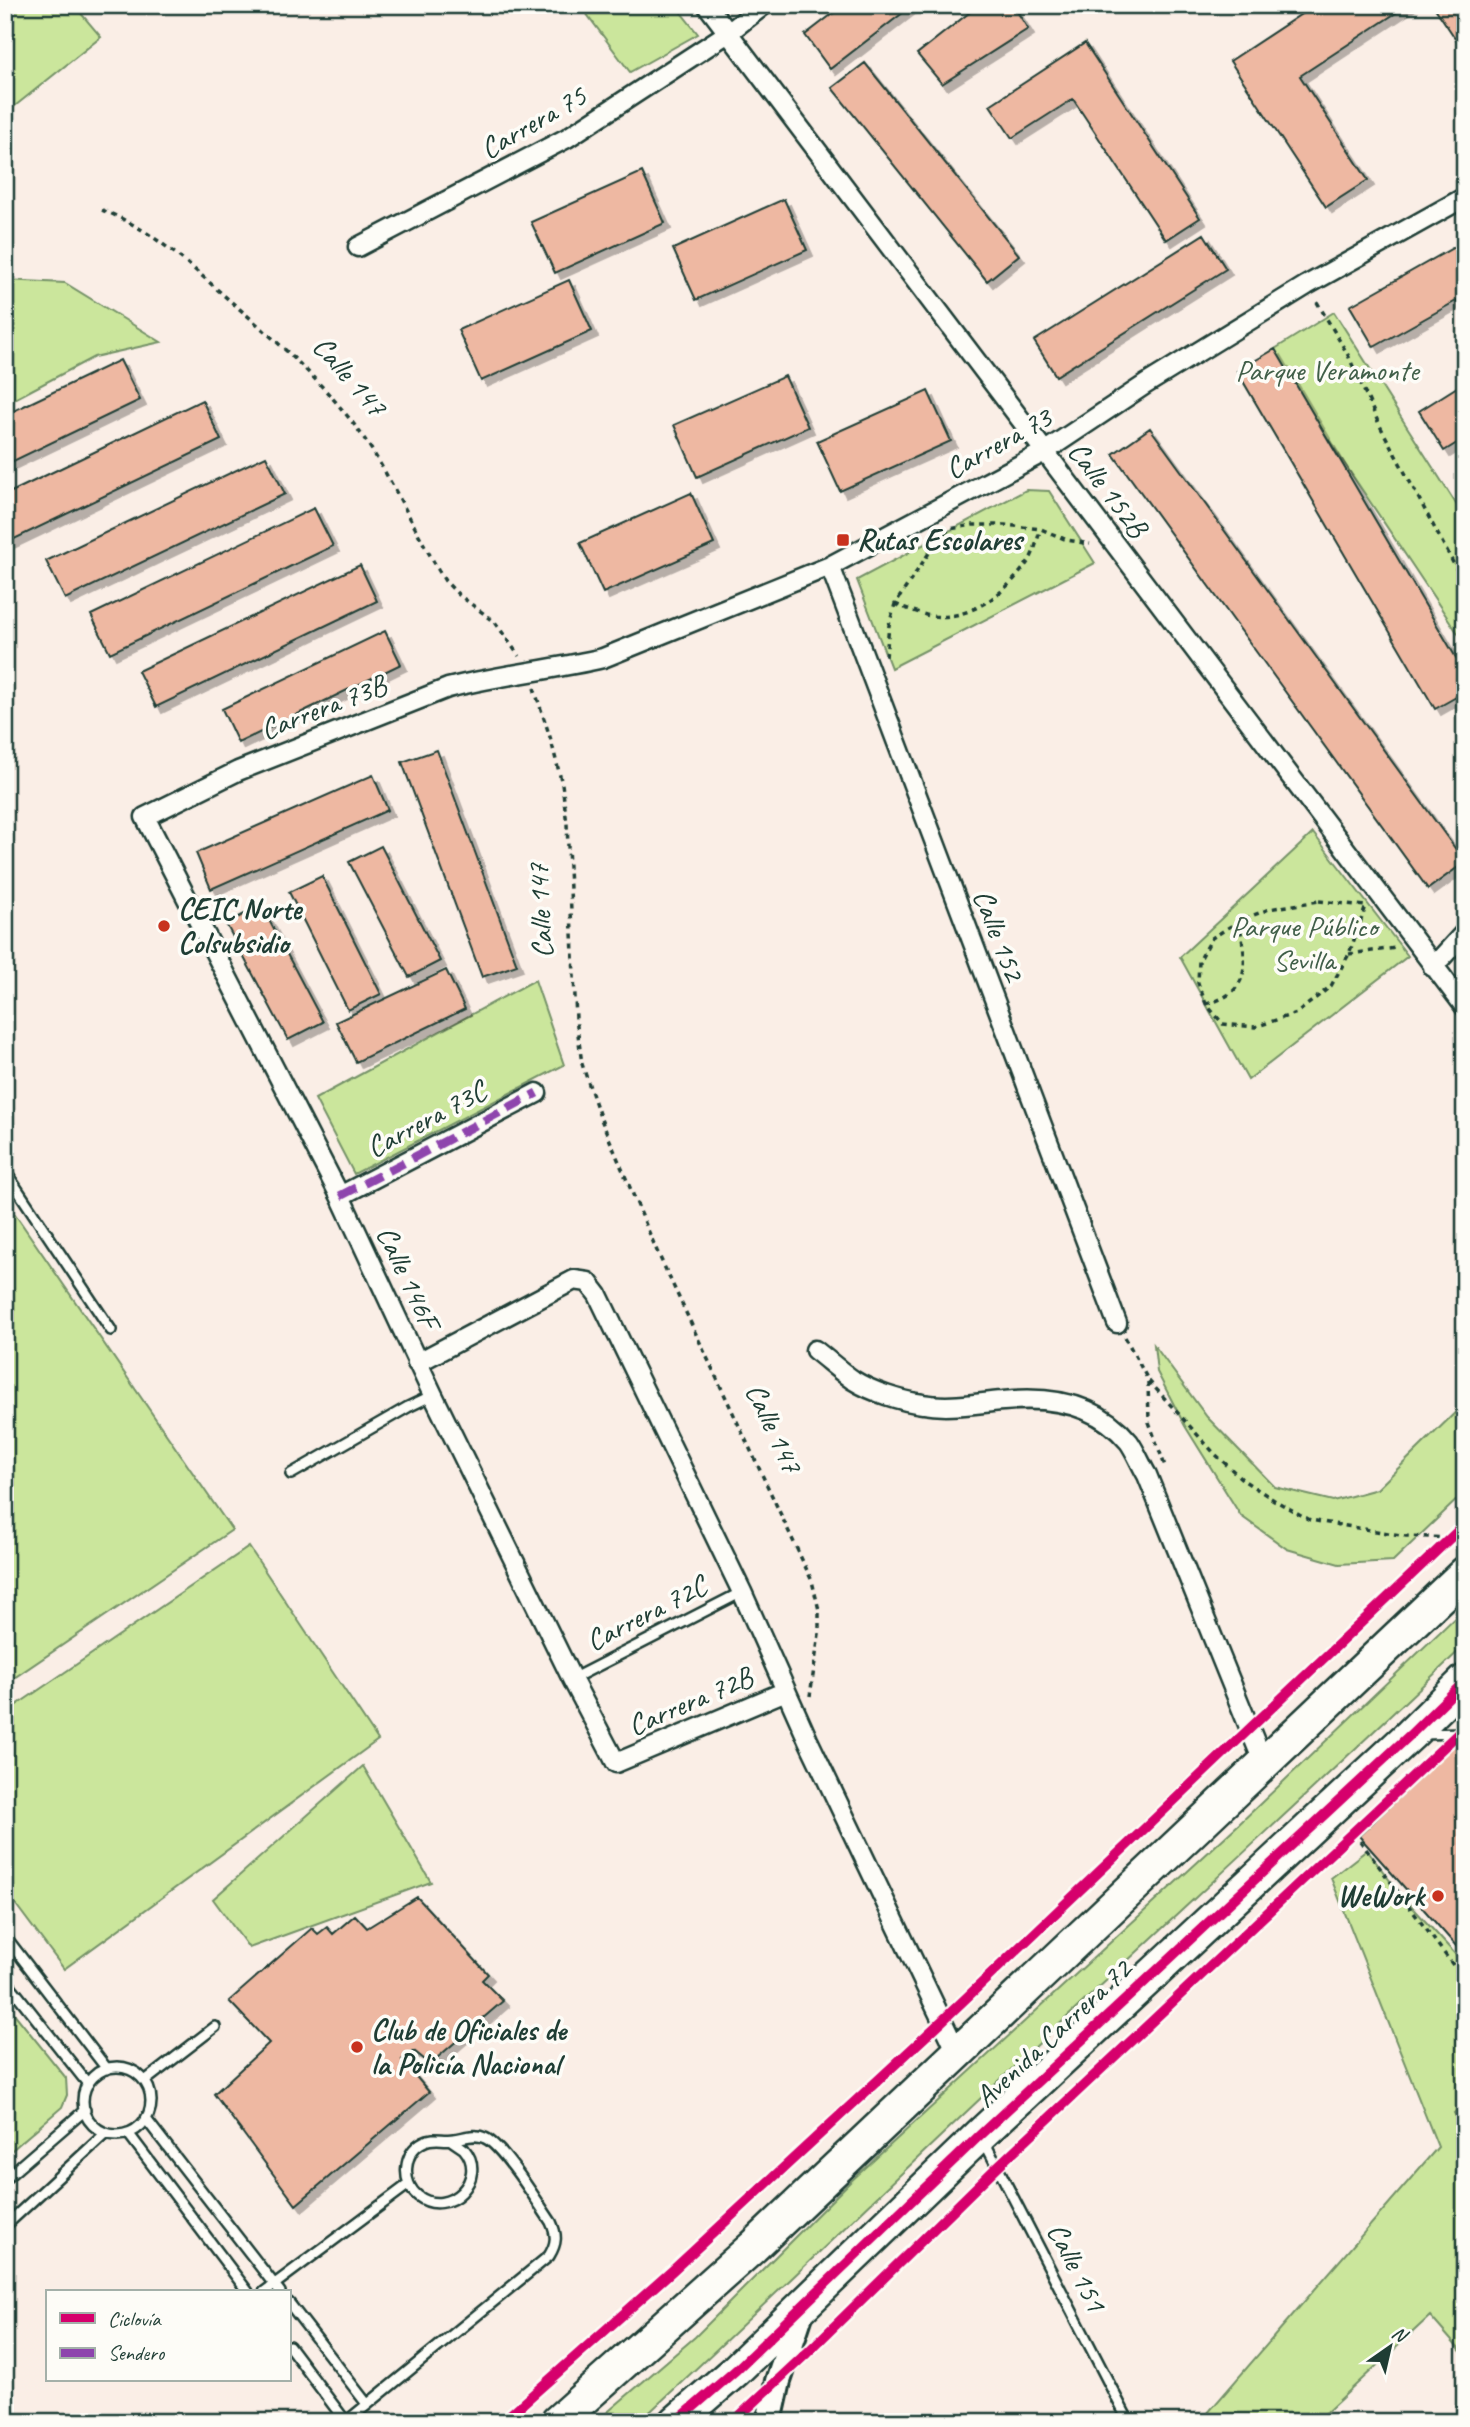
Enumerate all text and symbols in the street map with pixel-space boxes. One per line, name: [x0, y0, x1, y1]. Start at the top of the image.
street label: Carrera 75: [473, 76, 594, 167]
street label: Calle 147: [305, 328, 396, 425]
park label: Parque Veramonte: [1236, 351, 1421, 389]
street label: Carrera 73: [938, 397, 1060, 488]
street label: Calle 152B: [1060, 433, 1158, 546]
place label: Rutas Escolares: [857, 521, 1025, 559]
marker: Rutas Escolares: [835, 532, 851, 548]
street label: Carrera 73B: [255, 665, 393, 748]
street label: Calle 147: [518, 861, 561, 959]
street label: Calle 152: [964, 884, 1035, 988]
place label: CEIC Norte Colsubsidio: [178, 890, 303, 962]
park label: Parque Público Sevilla: [1231, 907, 1381, 979]
marker: CEIC Norte Colsubsidio: [156, 918, 172, 934]
street label: Carrera 73C: [360, 1070, 495, 1166]
street label: Calle 146F: [368, 1220, 451, 1340]
street label: Calle 147: [737, 1377, 812, 1480]
street label: Carrera 72C: [579, 1565, 715, 1659]
street label: Carrera 72B: [622, 1657, 760, 1744]
place label: WeWork: [1338, 1877, 1427, 1915]
marker: WeWork: [1430, 1888, 1446, 1904]
street label: Avenida Carrera 72: [967, 1949, 1141, 2115]
place label: Club de Oficiales de la Policía Nacional: [371, 2011, 568, 2083]
marker: Club de Oficiales de la Policía Nacional: [349, 2039, 365, 2055]
street label: Calle 151: [1039, 2216, 1116, 2319]
legend: [46, 2290, 290, 2382]
text: Ciclovía: [108, 2306, 162, 2332]
north arrow: [1354, 2312, 1424, 2382]
text: N: [1387, 2320, 1413, 2349]
text: Sendero: [108, 2340, 166, 2366]

